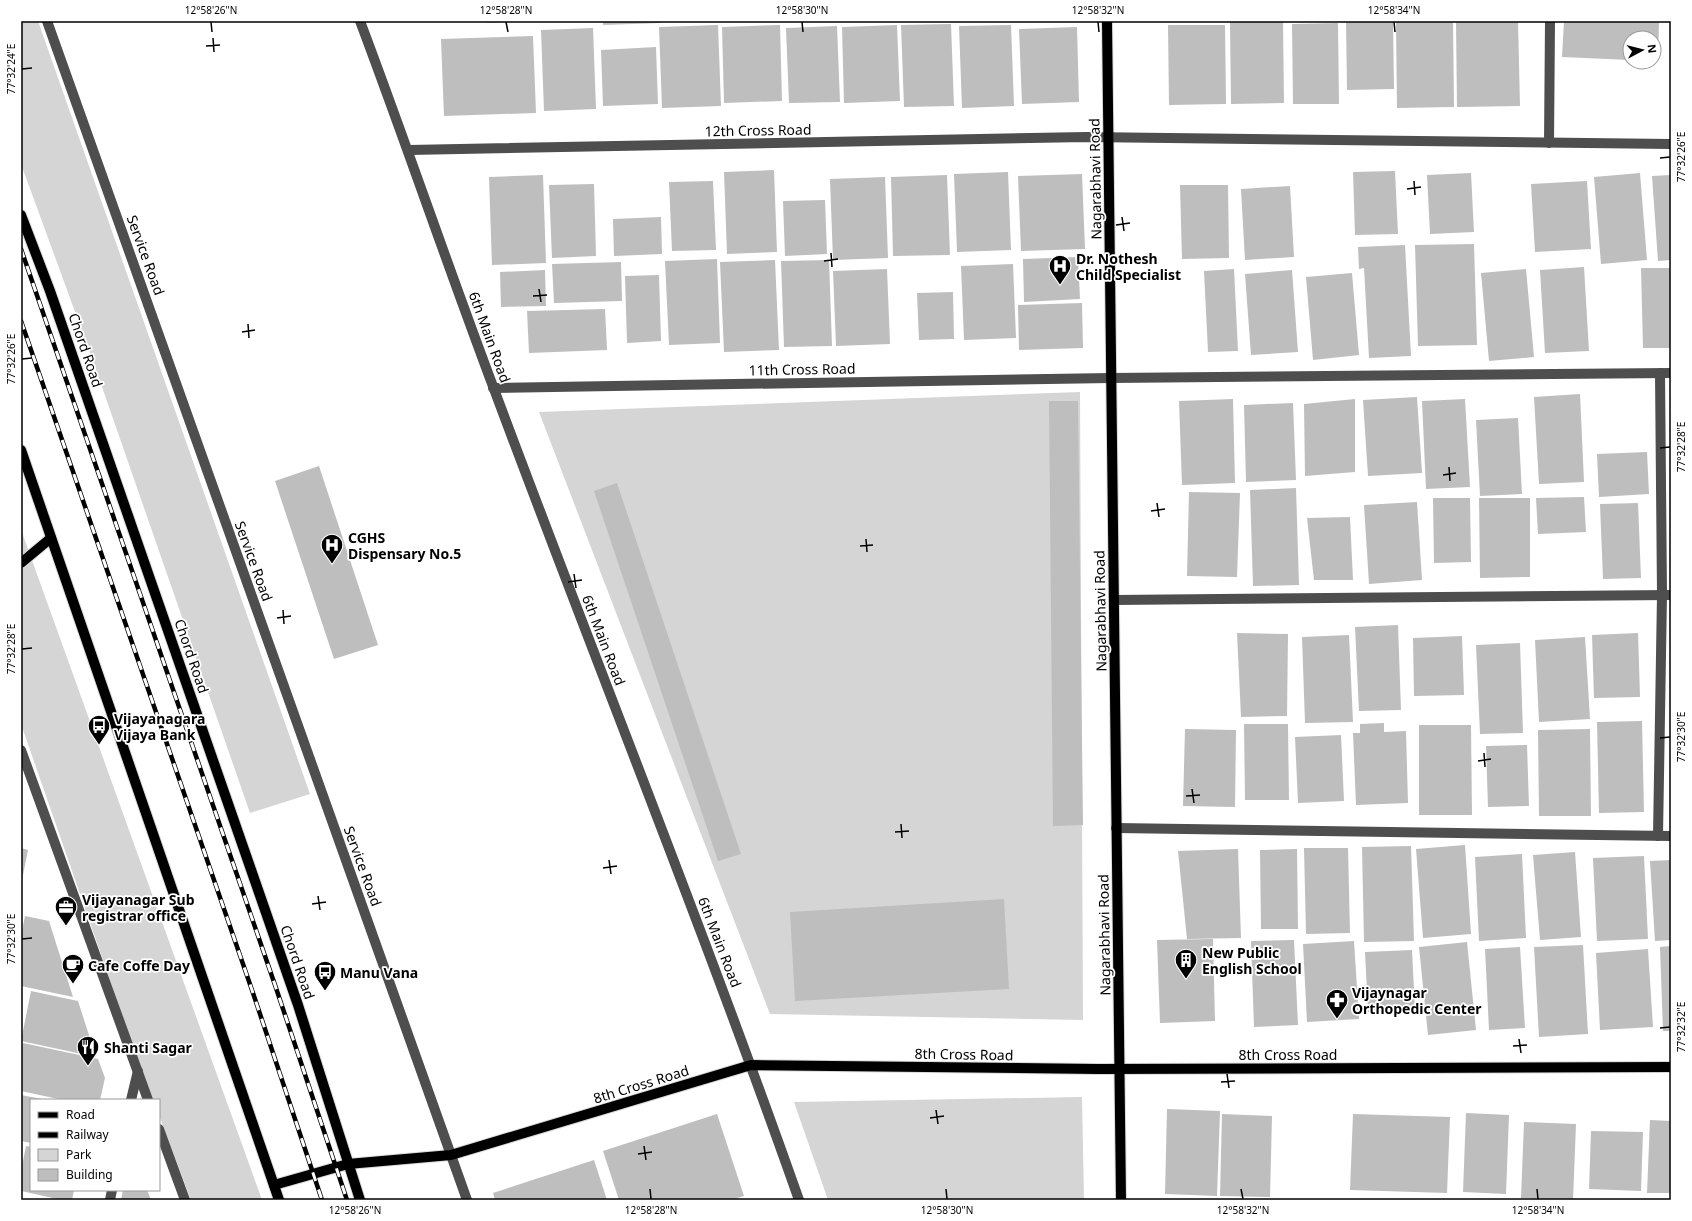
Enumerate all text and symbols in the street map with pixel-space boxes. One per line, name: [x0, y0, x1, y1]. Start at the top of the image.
text: 12°58'26"N: [185, 3, 237, 17]
text: 12°58'28"N: [480, 3, 532, 17]
text: 12°58'30"N: [776, 3, 828, 17]
text: 12°58'32"N: [1072, 3, 1124, 17]
text: 12°58'34"N: [1368, 3, 1420, 17]
north arrow: [1622, 30, 1662, 70]
text: N: [1644, 43, 1660, 54]
text: 77°32'24"E: [4, 44, 18, 94]
street label: Nagarabhavi Road: [1084, 118, 1106, 240]
street label: 12th Cross Road: [704, 120, 812, 140]
text: 77°32'26"E: [1674, 132, 1688, 182]
street label: Service Road: [123, 212, 169, 298]
place label: Dr. Nothesh Child Specialist: [1076, 249, 1181, 284]
hospital icon: Dr. Nothesh Child Specialist: [1047, 253, 1073, 286]
street label: 6th Main Road: [465, 289, 515, 385]
street label: Chord Road: [64, 310, 108, 390]
text: 77°32'26"E: [4, 334, 18, 384]
street label: 11th Cross Road: [748, 359, 856, 379]
text: 77°32'28"E: [1674, 422, 1688, 472]
street label: Service Road: [231, 518, 277, 604]
place label: CGHS Dispensary No.5: [348, 528, 461, 563]
hospital icon: CGHS Dispensary No.5: [319, 532, 345, 565]
street label: Nagarabhavi Road: [1089, 550, 1111, 672]
street label: 6th Main Road: [578, 592, 630, 688]
street label: Chord Road: [170, 616, 214, 696]
text: 77°32'28"E: [4, 624, 18, 674]
place label: Vijayanagara Vijaya Bank: [114, 709, 205, 744]
text: 77°32'30"E: [1674, 712, 1688, 762]
bus stop icon: Vijayanagara Vijaya Bank: [86, 713, 112, 746]
street label: Service Road: [340, 823, 386, 909]
street label: Nagarabhavi Road: [1093, 874, 1115, 996]
place label: Vijayanagar Sub registrar office: [82, 890, 195, 925]
office icon: Vijayanagar Sub registrar office: [53, 894, 79, 927]
street label: 6th Main Road: [694, 894, 746, 990]
text: 77°32'30"E: [4, 914, 18, 964]
street label: Chord Road: [276, 922, 320, 1002]
place label: New Public English School: [1202, 943, 1302, 978]
building icon: New Public English School: [1173, 947, 1199, 980]
cafe icon: Cafe Coffe Day: [60, 952, 86, 985]
place label: Cafe Coffe Day: [88, 956, 190, 975]
bus stop icon: Manu Vana: [312, 959, 338, 992]
place label: Manu Vana: [340, 963, 418, 982]
place label: Vijaynagar Orthopedic Center: [1352, 983, 1482, 1018]
pharmacy icon: Vijaynagar Orthopedic Center: [1324, 987, 1350, 1020]
text: 77°32'32"E: [1674, 1002, 1688, 1052]
restaurant icon: Shanti Sagar: [75, 1034, 101, 1067]
place label: Shanti Sagar: [104, 1038, 193, 1057]
street label: 8th Cross Road: [914, 1044, 1014, 1064]
street label: 8th Cross Road: [1239, 1045, 1337, 1064]
street label: 8th Cross Road: [591, 1060, 691, 1108]
legend: [30, 1099, 160, 1191]
text: Road: [66, 1106, 95, 1123]
text: Railway: [66, 1126, 110, 1143]
text: Park: [66, 1146, 92, 1163]
text: Building: [66, 1166, 113, 1183]
text: 12°58'26"N: [329, 1203, 381, 1217]
text: 12°58'28"N: [625, 1203, 677, 1217]
text: 12°58'30"N: [921, 1203, 973, 1217]
text: 12°58'32"N: [1217, 1203, 1269, 1217]
text: 12°58'34"N: [1512, 1203, 1564, 1217]

